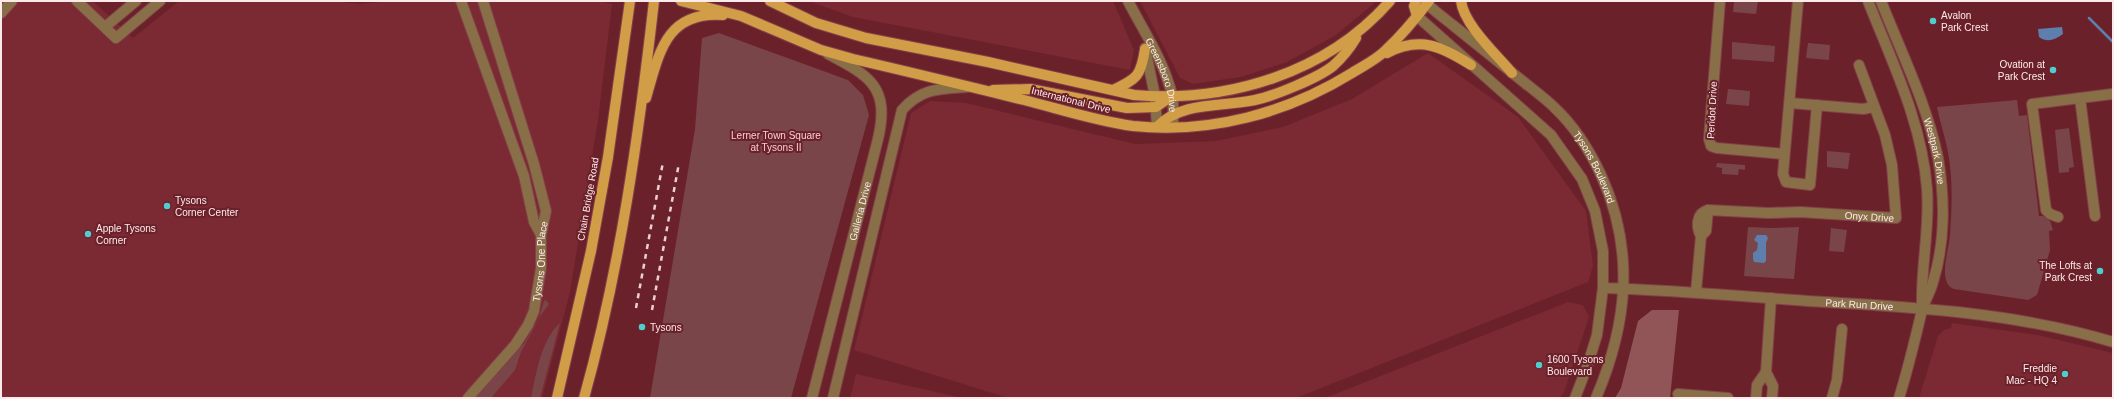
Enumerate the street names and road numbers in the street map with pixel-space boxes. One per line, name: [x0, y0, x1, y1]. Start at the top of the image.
street label: Greensboro Drive: [1144, 36, 1179, 113]
street label: Peridot Drive: [1705, 80, 1719, 139]
street label: International Drive: [1030, 85, 1112, 115]
street label: Westpark Drive: [1922, 116, 1947, 186]
street label: Tysons Boulevard: [1572, 129, 1617, 205]
street label: Chain Bridge Road: [575, 156, 601, 242]
street label: Galleria Drive: [847, 180, 873, 242]
street label: Onyx Drive: [1844, 209, 1895, 223]
street label: Tysons One Place: [530, 220, 549, 303]
street label: Park Run Drive: [1825, 297, 1894, 312]

